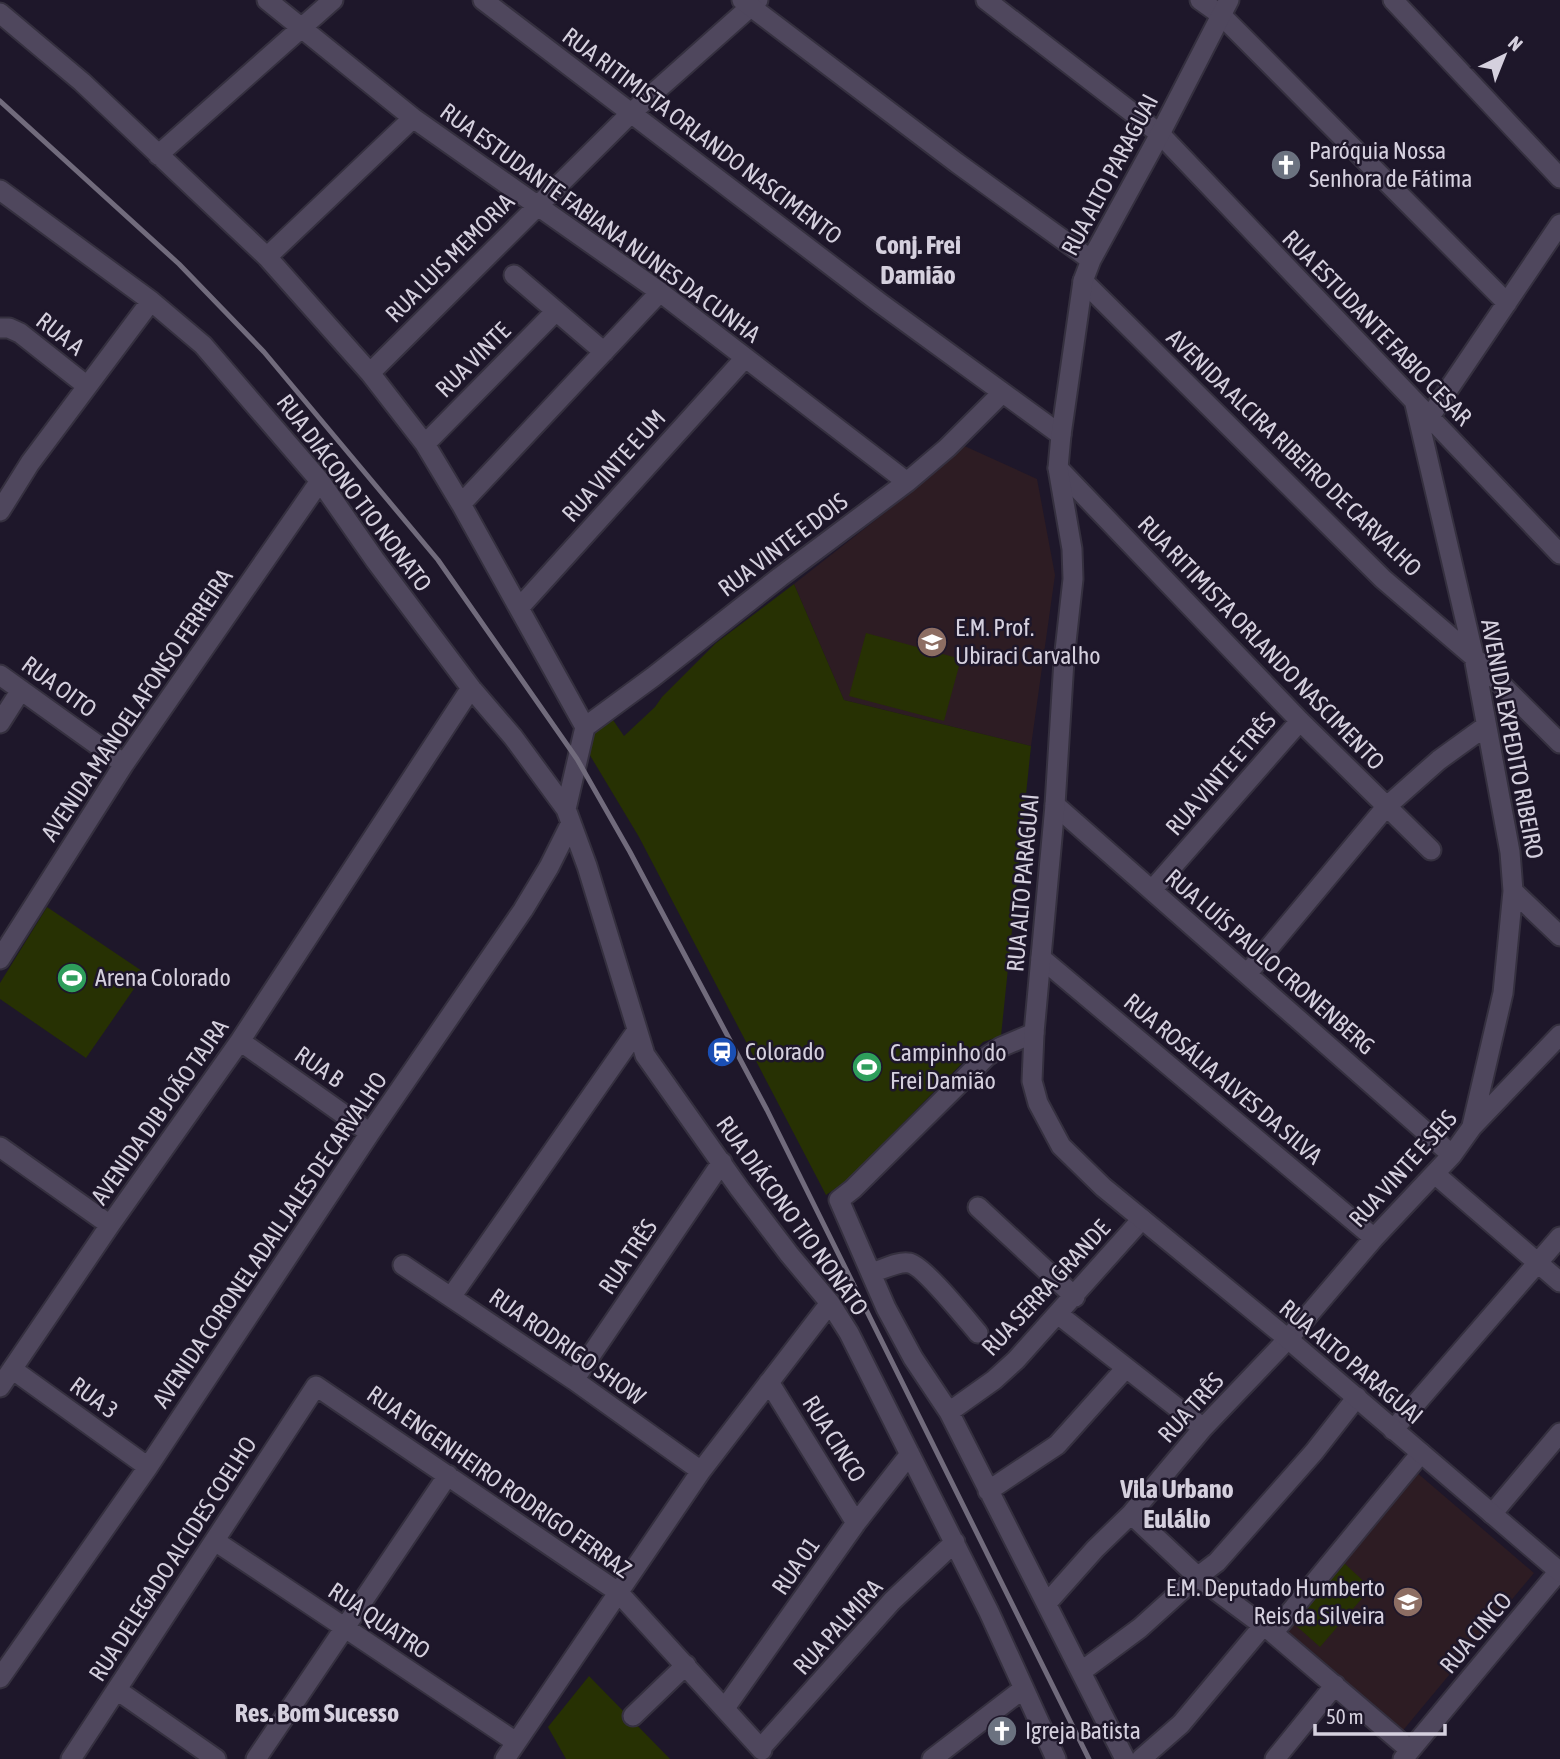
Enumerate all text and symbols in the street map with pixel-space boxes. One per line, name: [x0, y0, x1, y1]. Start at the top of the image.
north arrow: [1469, 21, 1539, 91]
street label: RUA RITIMISTA ORLANDO NASCIMENTO: [557, 22, 847, 249]
text: N: [1504, 32, 1527, 55]
street label: RUA ALTO PARAGUAI: [1056, 90, 1163, 260]
street label: RUA ESTUDANTE FABIANA NUNES DA CUNHA: [435, 98, 766, 348]
place label: Paróquia Nossa Senhora de Fátima: [1309, 137, 1472, 192]
church icon: Paróquia Nossa Senhora de Fátima: [1269, 148, 1303, 182]
street label: RUA LUIS MEMORIA: [380, 188, 520, 327]
street label: RUA ESTUDANTE FABIO CESAR: [1277, 225, 1477, 431]
district label: Conj. Frei Damião: [875, 230, 961, 290]
street label: RUA A: [31, 307, 90, 361]
street label: RUA VINTE: [430, 317, 515, 402]
street label: AVENIDA ALCIRA RIBEIRO DE CARVALHO: [1162, 324, 1427, 581]
street label: RUA DIÁCONO TIO NONATO: [272, 389, 437, 596]
street label: RUA VINTE E UM: [556, 404, 671, 527]
street label: RUA VINTE E DOIS: [713, 487, 853, 602]
street label: RUA RITIMISTA ORLANDO NASCIMENTO: [1133, 510, 1390, 775]
street label: AVENIDA MANOEL AFONSO FERREIRA: [35, 564, 238, 846]
place label: E.M. Prof. Ubiraci Carvalho: [955, 614, 1101, 669]
street label: AVENIDA EXPEDITO RIBEIRO: [1476, 617, 1549, 861]
school or university icon: E.M. Prof. Ubiraci Carvalho: [915, 625, 949, 659]
street label: RUA OITO: [17, 651, 102, 723]
street label: RUA VINTE E TRÊS: [1160, 707, 1281, 841]
street label: RUA ALTO PARAGUAI: [1001, 793, 1044, 973]
street label: RUA LUÍS PAULO CRONENBERG: [1160, 863, 1380, 1060]
sports icon: Arena Colorado: [55, 961, 89, 995]
place label: Arena Colorado: [95, 964, 231, 991]
street label: RUA ROSÁLIA ALVES DA SILVA: [1119, 988, 1328, 1169]
street label: AVENIDA DIB JOÃO TAJRA: [85, 1014, 234, 1209]
station icon: Colorado: [705, 1035, 739, 1069]
place label: Colorado: [745, 1038, 825, 1065]
place label: Campinho do Frei Damião: [890, 1039, 1007, 1094]
street label: RUA B: [290, 1040, 349, 1093]
sports icon: Campinho do Frei Damião: [850, 1050, 884, 1084]
street label: AVENIDA CORONEL ADAIL JALES DE CARVALHO: [147, 1067, 392, 1413]
street label: RUA VINTE E SEIS: [1343, 1105, 1462, 1232]
street label: RUA DIÁCONO TIO NONATO: [711, 1111, 874, 1321]
street label: RUA TRÊS: [593, 1214, 662, 1299]
street label: RUA SERRA GRANDE: [976, 1215, 1115, 1361]
street label: RUA RODRIGO SHOW: [484, 1283, 651, 1411]
street label: RUA ALTO PARAGUAI: [1274, 1294, 1428, 1429]
street label: RUA TRÊS: [1152, 1367, 1229, 1448]
street label: RUA 3: [65, 1371, 123, 1424]
street label: RUA ENGENHEIRO RODRIGO FERRAZ: [362, 1380, 637, 1583]
street label: RUA CINCO: [797, 1391, 871, 1487]
street label: RUA DELEGADO ALCIDES COELHO: [83, 1431, 262, 1686]
district label: Vila Urbano Eulálio: [1119, 1474, 1234, 1534]
street label: RUA 01: [766, 1532, 825, 1600]
street label: RUA PALMIRA: [788, 1573, 888, 1680]
place label: E.M. Deputado Humberto Reis da Silveira: [1166, 1574, 1385, 1629]
street label: RUA QUATRO: [323, 1577, 435, 1664]
school or university icon: E.M. Deputado Humberto Reis da Silveira: [1391, 1585, 1425, 1619]
street label: RUA CINCO: [1434, 1587, 1517, 1678]
scale bar: [1315, 1692, 1444, 1736]
district label: Res. Bom Sucesso: [235, 1698, 399, 1728]
text: 50 m: [1326, 1704, 1364, 1728]
church icon: Igreja Batista: [985, 1714, 1019, 1748]
place label: Igreja Batista: [1025, 1717, 1141, 1744]

